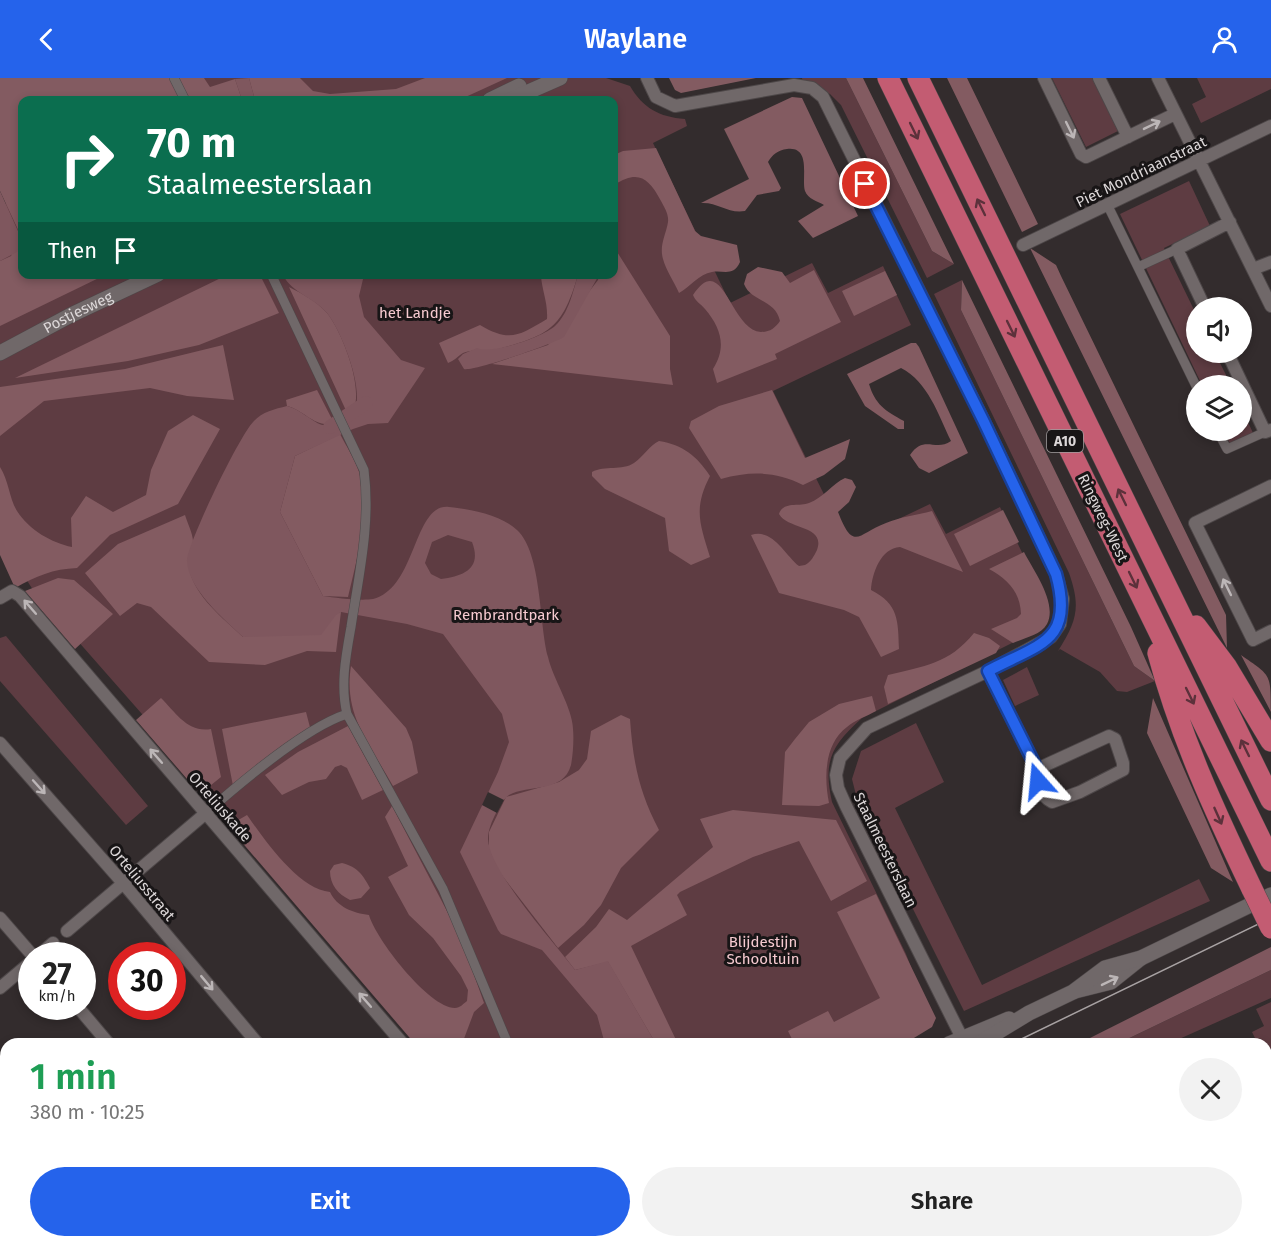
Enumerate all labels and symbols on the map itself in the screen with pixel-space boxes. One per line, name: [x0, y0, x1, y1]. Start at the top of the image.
one-way arrow: [1142, 119, 1160, 131]
one-way arrow: [909, 121, 920, 139]
one-way arrow: [1064, 121, 1076, 139]
street label: Piet Mondriaanstraat: [1073, 132, 1210, 211]
pin: [839, 158, 890, 209]
one-way arrow: [974, 198, 986, 216]
street label: Postjesweg: [40, 287, 116, 337]
park label: het Landje: [379, 304, 451, 322]
one-way arrow: [1005, 319, 1017, 337]
road number: A10: [1047, 430, 1083, 452]
street label: Ringweg-West: [1074, 471, 1132, 565]
one-way arrow: [1116, 488, 1128, 506]
one-way arrow: [1127, 570, 1139, 588]
one-way arrow: [1221, 579, 1233, 597]
one-way arrow: [23, 600, 37, 615]
park label: Rembrandtpark: [453, 606, 559, 624]
one-way arrow: [1184, 686, 1196, 704]
one-way arrow: [1239, 739, 1251, 757]
one-way arrow: [149, 749, 163, 764]
position arrow: [1006, 749, 1070, 813]
street label: Orteliuskade: [185, 768, 255, 846]
one-way arrow: [32, 779, 46, 794]
street label: Staalmeesterslaan: [849, 790, 921, 910]
one-way arrow: [1212, 807, 1224, 825]
street label: Orteliusstraat: [105, 842, 179, 925]
park label: Blijdestijn Schooltuin: [726, 933, 800, 968]
speed limit sign: 30: [108, 942, 186, 1020]
one-way arrow: [200, 975, 214, 990]
one-way arrow: [1100, 975, 1118, 986]
one-way arrow: [358, 993, 372, 1008]

